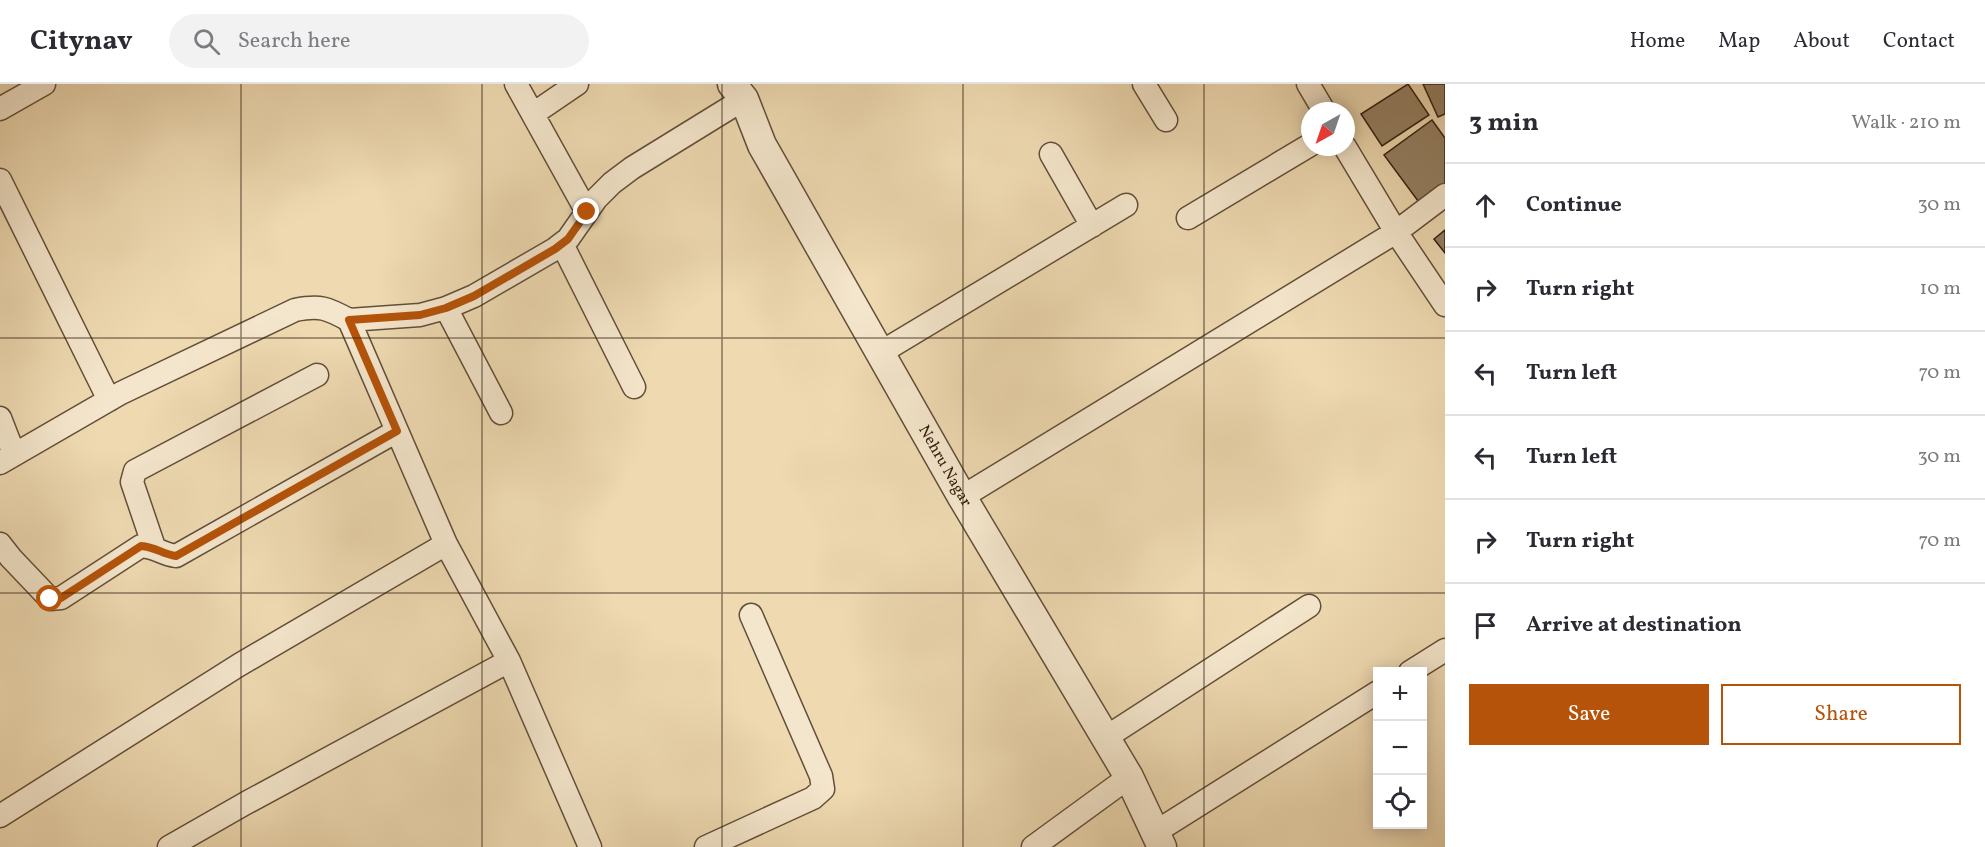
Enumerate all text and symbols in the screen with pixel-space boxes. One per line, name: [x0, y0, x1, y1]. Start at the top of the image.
search box: [169, 14, 589, 68]
text: Citynav: [30, 22, 133, 61]
icon: search: [190, 25, 223, 58]
text: Search here: [238, 26, 350, 57]
text: Home: [1630, 27, 1685, 56]
text: Map: [1718, 27, 1760, 56]
text: About: [1793, 27, 1850, 56]
text: Contact: [1883, 27, 1955, 56]
north arrow: [1301, 102, 1355, 156]
text: 3 min: [1469, 105, 1539, 141]
text: Walk · 210 m: [1851, 109, 1961, 137]
icon: ahead: [1469, 189, 1502, 222]
text: Continue: [1526, 190, 1622, 221]
text: 30 m: [1917, 191, 1961, 219]
route end: [573, 198, 599, 224]
icon: right: [1469, 273, 1502, 306]
text: Turn right: [1526, 274, 1634, 305]
text: 10 m: [1920, 275, 1961, 303]
icon: left: [1469, 357, 1502, 390]
text: Turn left: [1526, 358, 1617, 389]
text: 70 m: [1918, 359, 1961, 387]
street label: Nehru Nagar: [913, 421, 977, 511]
icon: left: [1469, 441, 1502, 474]
text: Turn left: [1526, 442, 1617, 473]
text: 30 m: [1917, 443, 1961, 471]
icon: right: [1469, 525, 1502, 558]
text: Turn right: [1526, 526, 1634, 557]
text: 70 m: [1918, 527, 1961, 555]
route start: [36, 585, 62, 611]
icon: arrive: [1469, 609, 1502, 642]
text: Arrive at destination: [1526, 610, 1742, 641]
map controls: [1373, 667, 1427, 829]
button: +: [1373, 667, 1427, 721]
button: Save: [1469, 684, 1709, 745]
button: Share: [1721, 684, 1961, 745]
button: −: [1373, 721, 1427, 775]
button: locate: [1373, 775, 1427, 829]

